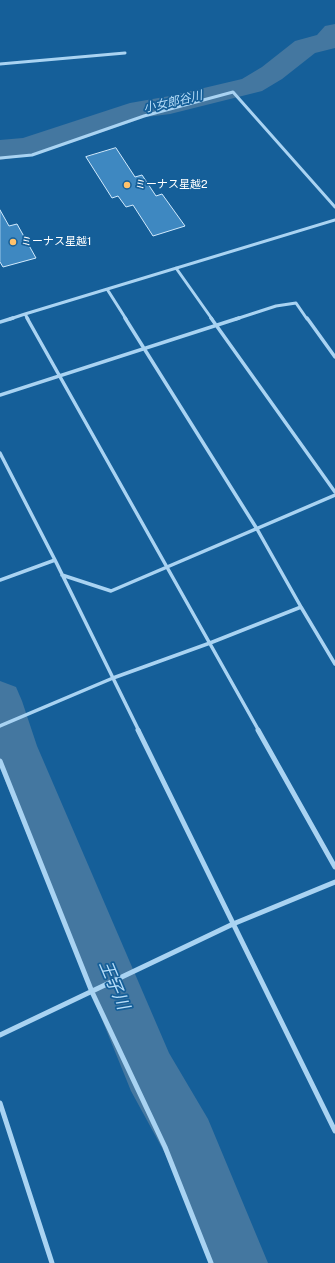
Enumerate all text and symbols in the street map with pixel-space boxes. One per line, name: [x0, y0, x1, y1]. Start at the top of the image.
water label: 小女郎谷川: [142, 88, 204, 116]
place label: ミーナス星越2: [135, 178, 208, 192]
marker: ミーナス星越2: [122, 180, 132, 190]
place label: ミーナス星越1: [21, 235, 91, 249]
marker: ミーナス星越1: [8, 237, 18, 247]
water label: 王子川: [95, 958, 133, 1012]

